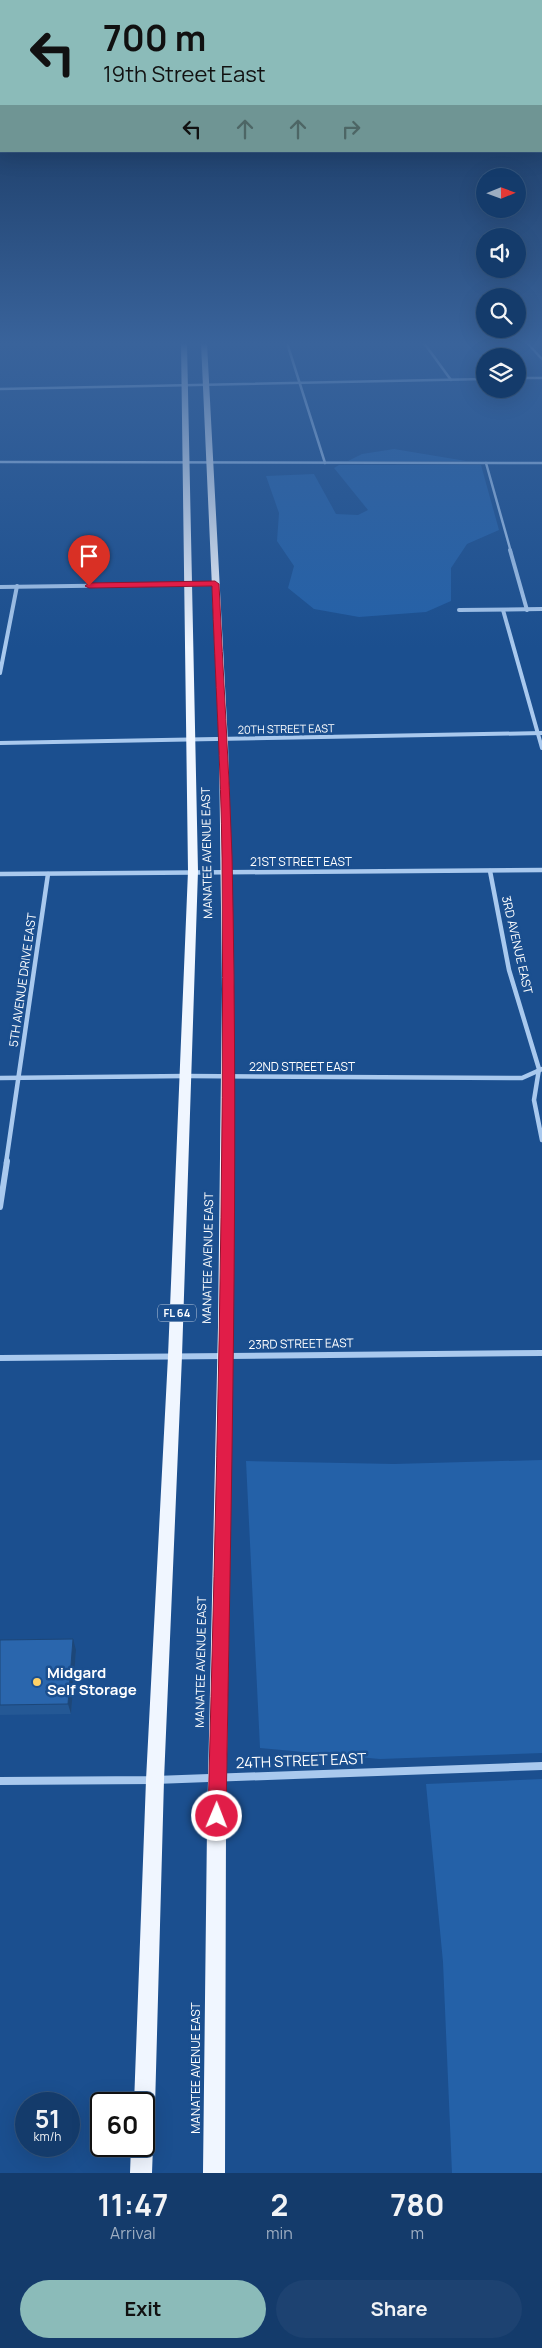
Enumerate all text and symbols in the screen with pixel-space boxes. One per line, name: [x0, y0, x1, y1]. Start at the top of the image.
text: 700 m: [103, 14, 206, 62]
icon: left: [20, 20, 85, 85]
text: 19th Street East: [103, 59, 266, 89]
icon: left: [178, 115, 206, 143]
icon: ahead: [231, 115, 259, 143]
icon: ahead: [284, 115, 312, 143]
icon: right: [337, 115, 365, 143]
north arrow: [476, 168, 526, 218]
map controls: [476, 168, 526, 398]
button: sound: [476, 228, 526, 278]
button: search: [476, 288, 526, 338]
button: layers: [476, 348, 526, 398]
pin: [68, 535, 110, 586]
icon: arrive: [75, 542, 103, 570]
street label: 20TH STREET EAST: [237, 720, 335, 737]
street label: MANATEE AVENUE EAST: [197, 786, 216, 919]
street label: 21ST STREET EAST: [250, 853, 353, 870]
street label: 3RD AVENUE EAST: [498, 894, 537, 996]
street label: 5TH AVENUE DRIVE EAST: [5, 911, 40, 1048]
street label: 22ND STREET EAST: [249, 1058, 356, 1075]
street label: MANATEE AVENUE EAST: [198, 1191, 217, 1324]
road number: FL 64: [158, 1305, 196, 1322]
street label: 23RD STREET EAST: [248, 1334, 355, 1353]
street label: MANATEE AVENUE EAST: [191, 1595, 210, 1728]
place label: Midgard Self Storage: [47, 1662, 137, 1700]
marker: Midgard Self Storage: [31, 1676, 43, 1688]
street label: 24TH STREET EAST: [235, 1748, 367, 1773]
position arrow: [190, 1789, 242, 1841]
street label: MANATEE AVENUE EAST: [187, 2001, 204, 2134]
speed limit sign: 60: [90, 2092, 155, 2157]
text: 51: [35, 2101, 60, 2136]
text: km/h: [34, 2128, 61, 2145]
text: 11:47: [98, 2184, 168, 2225]
text: 2: [270, 2184, 288, 2225]
text: 780: [390, 2184, 444, 2225]
text: Arrival: [110, 2222, 156, 2244]
text: min: [266, 2222, 293, 2244]
text: m: [411, 2222, 424, 2244]
button: Exit: [20, 2280, 266, 2338]
button: Share: [276, 2280, 522, 2338]

